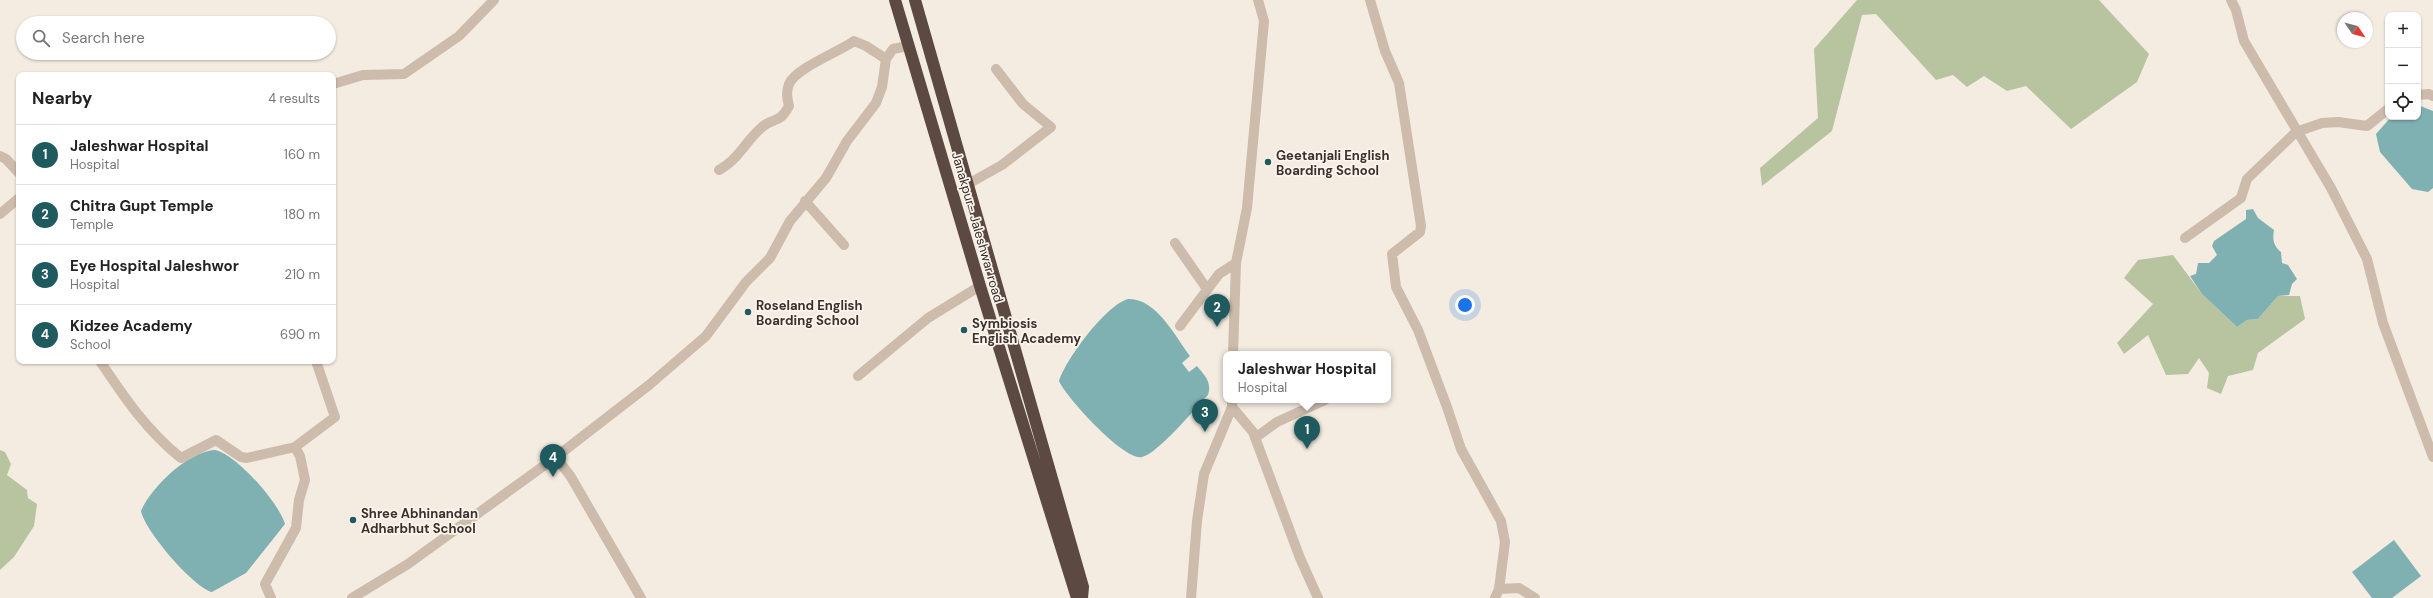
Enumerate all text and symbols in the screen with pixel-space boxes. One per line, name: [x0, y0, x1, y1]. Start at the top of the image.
north arrow: [2337, 12, 2373, 48]
map controls: [2385, 12, 2421, 120]
button: +: [2385, 12, 2421, 48]
search box: [16, 16, 336, 60]
icon: search: [30, 27, 52, 49]
text: Search here: [62, 28, 145, 48]
button: −: [2385, 48, 2421, 84]
button: locate: [2385, 84, 2421, 120]
text: Nearby: [32, 87, 92, 109]
text: 4 results: [268, 90, 320, 107]
text: Jaleshwar Hospital: [70, 136, 209, 156]
text: 1: [43, 146, 47, 163]
text: 160 m: [284, 146, 320, 163]
place label: Geetanjali English Boarding School: [1276, 147, 1390, 179]
street label: Janakpur- Jaleshwar road: [948, 150, 1007, 304]
text: Hospital: [70, 156, 119, 173]
marker: Geetanjali English Boarding School: [1263, 157, 1273, 167]
text: Chitra Gupt Temple: [70, 196, 213, 216]
text: 2: [41, 206, 49, 223]
text: 180 m: [284, 206, 320, 223]
text: Temple: [70, 216, 114, 233]
text: Eye Hospital Jaleshwor: [70, 256, 239, 276]
text: 3: [41, 266, 49, 283]
text: 210 m: [285, 266, 320, 283]
text: Hospital: [70, 276, 119, 293]
pin: 2: [1204, 294, 1230, 327]
your location: [1455, 295, 1475, 315]
place label: Roseland English Boarding School: [756, 297, 863, 329]
marker: Roseland English Boarding School: [743, 307, 753, 317]
place label: Symbiosis English Academy: [972, 315, 1081, 347]
text: Kidzee Academy: [70, 316, 193, 336]
marker: Symbiosis English Academy: [959, 325, 969, 335]
text: 4: [41, 326, 49, 343]
text: 690 m: [280, 326, 320, 343]
text: School: [70, 336, 111, 353]
popup: [1223, 351, 1391, 403]
text: Jaleshwar Hospital: [1238, 359, 1376, 379]
text: Hospital: [1238, 379, 1287, 396]
pin: 3: [1192, 399, 1218, 432]
pin: 1: [1294, 416, 1320, 449]
pin: 4: [540, 444, 566, 477]
place label: Shree Abhinandan Adharbhut School: [361, 505, 478, 537]
marker: Shree Abhinandan Adharbhut School: [348, 515, 358, 525]

